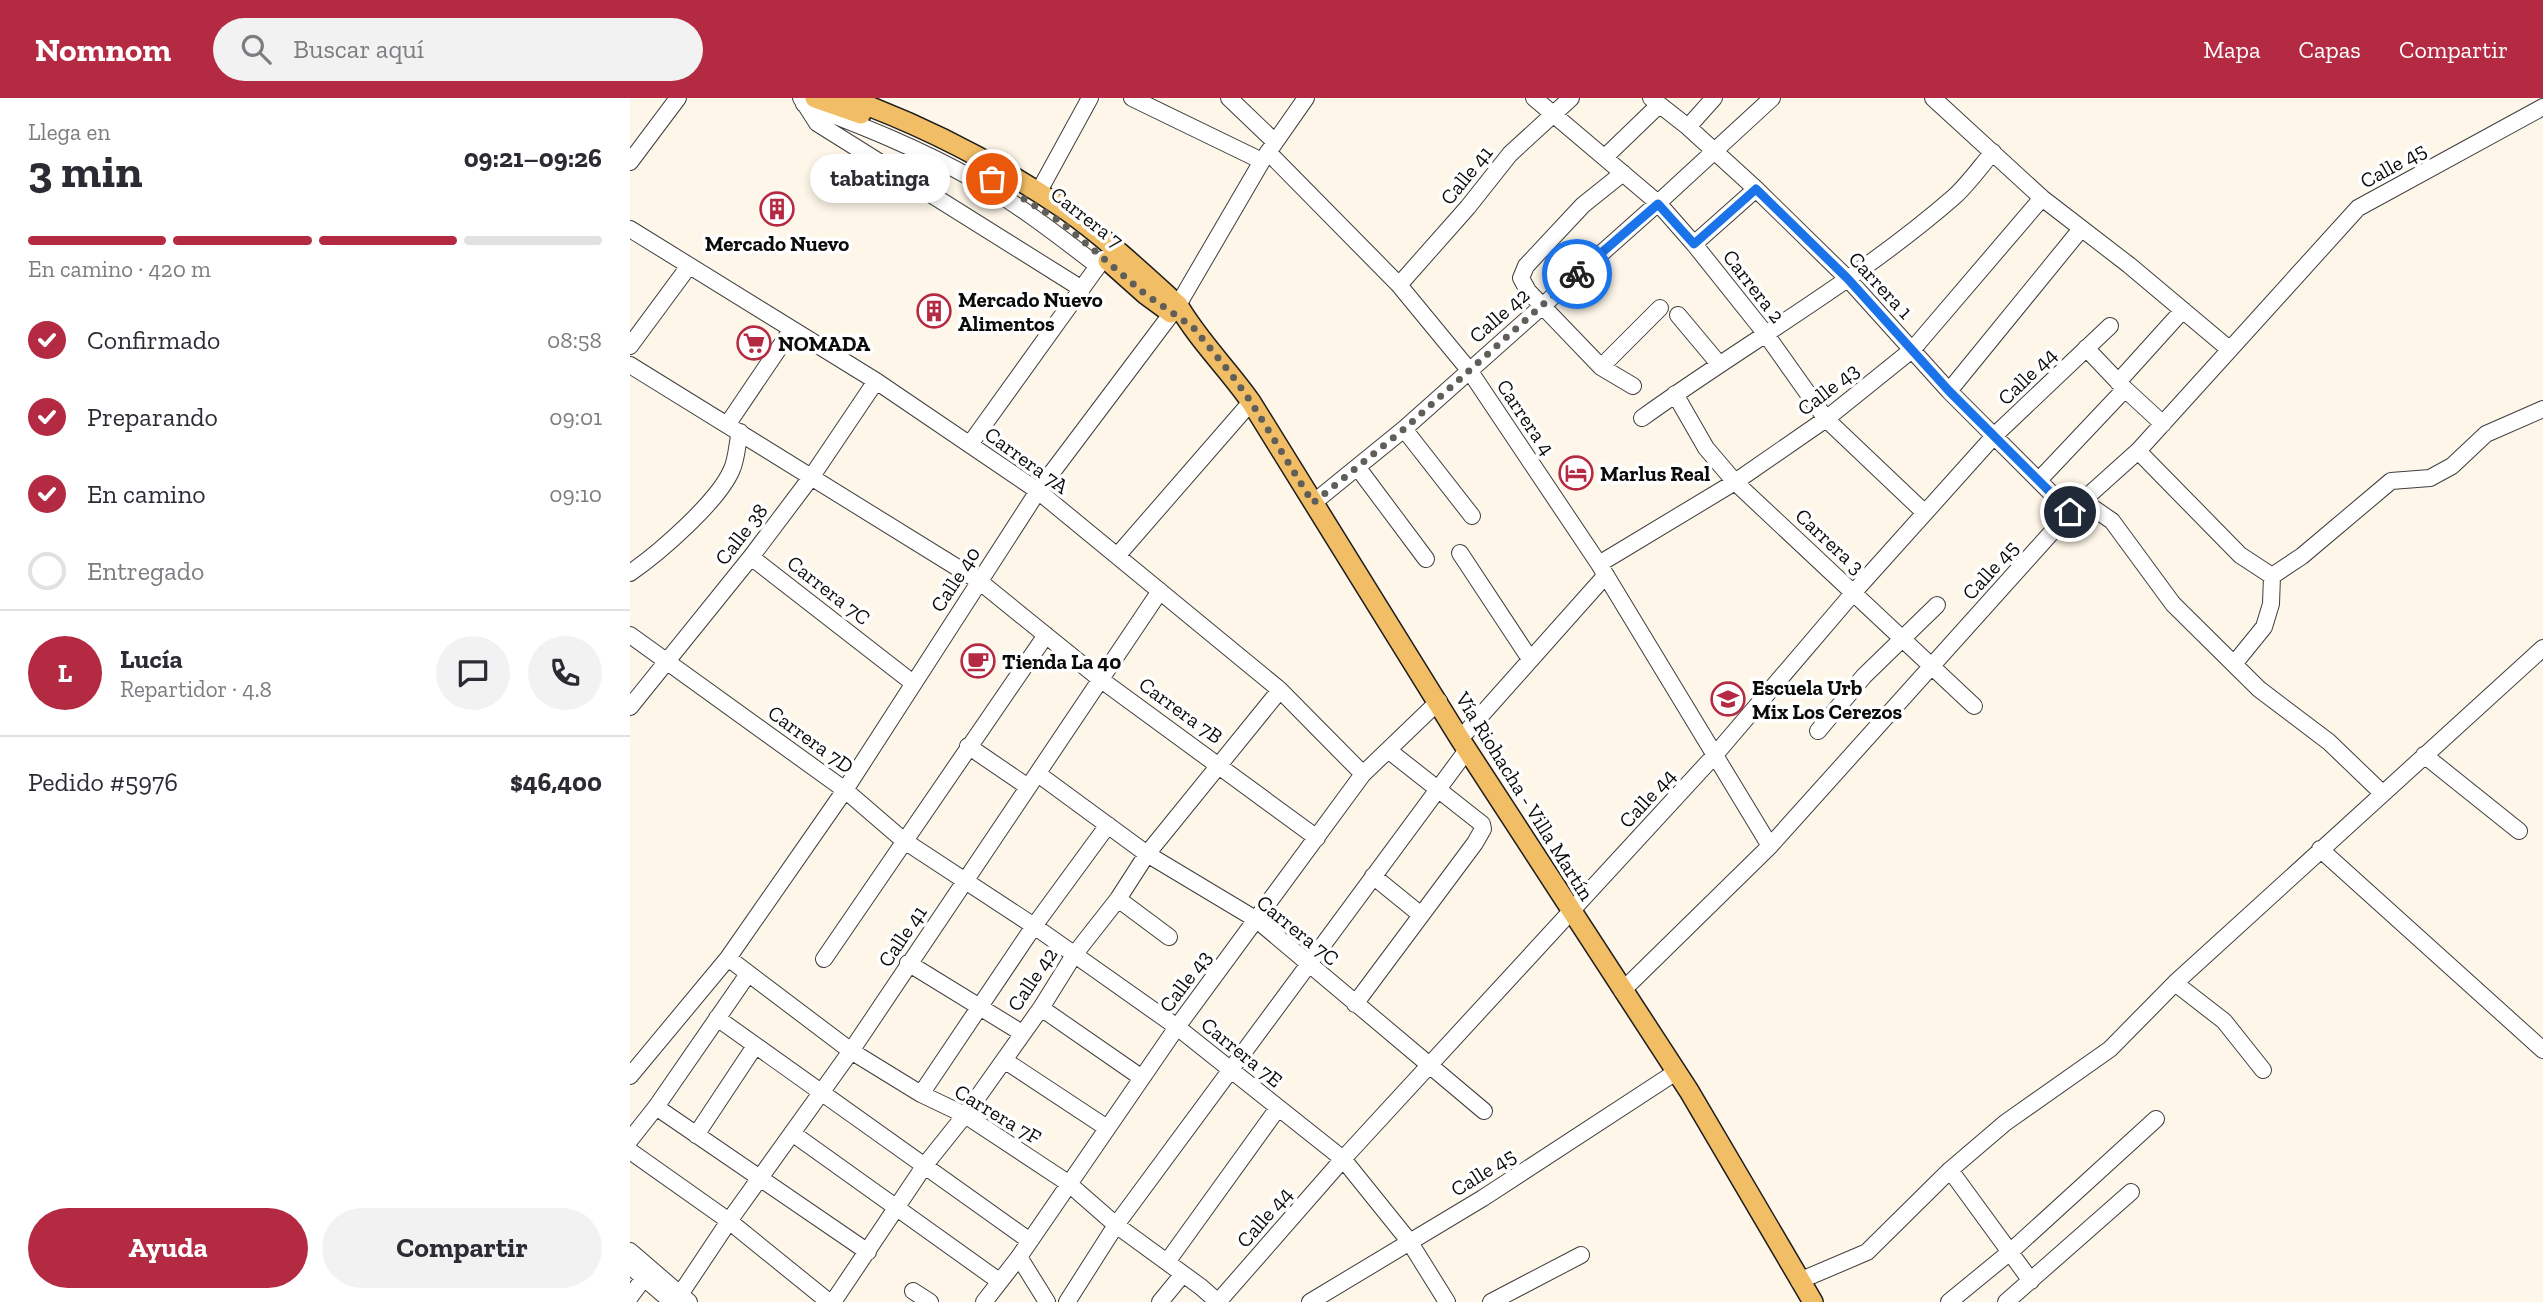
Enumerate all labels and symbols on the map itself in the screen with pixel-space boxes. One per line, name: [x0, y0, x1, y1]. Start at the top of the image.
street label: Calle 45: [2356, 137, 2430, 193]
street label: Calle 41: [1435, 140, 1497, 210]
pin: [962, 149, 1022, 209]
callout: tabatinga: [810, 154, 950, 204]
street label: Carrera 7: [1046, 181, 1128, 253]
building icon: Mercado Nuevo: [758, 190, 796, 228]
place label: Mercado Nuevo: [705, 231, 849, 256]
courier: [1542, 239, 1612, 309]
street label: Carrera 2: [1718, 245, 1790, 327]
street label: Carrera 1: [1844, 246, 1918, 324]
street label: Calle 42: [1464, 282, 1534, 348]
place label: Mercado Nuevo Alimentos: [958, 287, 1103, 336]
building icon: Mercado Nuevo Alimentos: [915, 292, 953, 330]
supermarket icon: NOMADA: [735, 324, 773, 362]
place label: NOMADA: [778, 331, 871, 356]
street label: Calle 44: [1992, 342, 2062, 410]
street label: Calle 43: [1792, 357, 1864, 421]
street label: Carrera 4: [1492, 374, 1560, 460]
street label: Carrera 7A: [980, 421, 1074, 499]
hotel icon: Marlus Real: [1557, 454, 1595, 492]
place label: Marlus Real: [1600, 461, 1710, 486]
pin: [2040, 482, 2100, 542]
street label: Calle 38: [709, 498, 773, 570]
street label: Carrera 3: [1790, 503, 1870, 579]
street label: Calle 45: [1957, 535, 2023, 605]
street label: Calle 40: [925, 542, 985, 616]
street label: Carrera 7C: [783, 550, 875, 630]
cafe icon: Tienda La 40: [959, 642, 997, 680]
place label: Tienda La 40: [1002, 649, 1121, 674]
street label: Carrera 7B: [1134, 671, 1228, 749]
place label: Escuela Urb Mix Los Cerezos: [1752, 675, 1903, 724]
school or university icon: Escuela Urb Mix Los Cerezos: [1709, 680, 1747, 718]
street label: Vía Riohacha - Villa Martín: [1450, 686, 1600, 905]
street label: Carrera 7D: [763, 700, 859, 778]
street label: Calle 44: [1613, 763, 1681, 833]
street label: Carrera 7C: [1252, 889, 1344, 971]
street label: Calle 41: [872, 900, 932, 972]
street label: Calle 42: [1002, 942, 1062, 1016]
street label: Calle 43: [1154, 945, 1216, 1017]
street label: Carrera 7E: [1196, 1012, 1288, 1092]
street label: Carrera 7F: [950, 1078, 1046, 1150]
street label: Calle 45: [1446, 1142, 1520, 1202]
street label: Calle 44: [1231, 1182, 1297, 1252]

